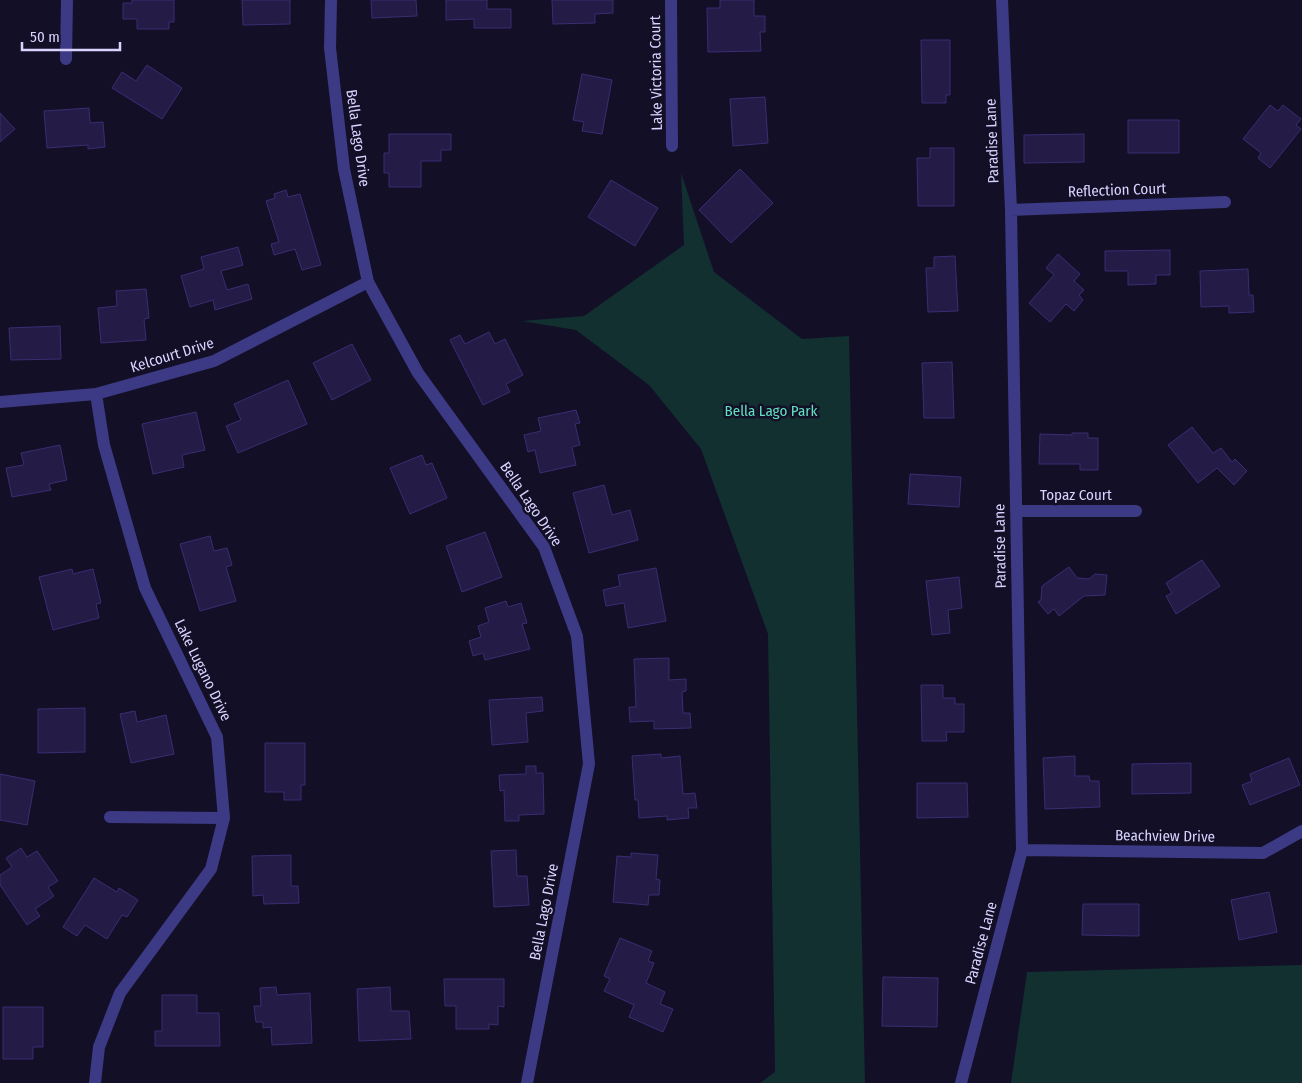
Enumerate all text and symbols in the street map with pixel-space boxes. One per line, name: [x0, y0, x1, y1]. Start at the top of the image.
street label: Lake Victoria Court: [646, 15, 666, 131]
scale bar: [22, 20, 120, 52]
text: 50 m: [30, 28, 60, 46]
street label: Bella Lago Drive: [342, 88, 374, 188]
street label: Paradise Lane: [982, 98, 1002, 184]
street label: Reflection Court: [1067, 179, 1167, 201]
street label: Kelcourt Drive: [128, 334, 216, 376]
park label: Bella Lago Park: [725, 402, 817, 420]
street label: Bella Lago Drive: [496, 458, 566, 550]
street label: Topaz Court: [1040, 486, 1112, 504]
street label: Paradise Lane: [990, 503, 1010, 589]
street label: Lake Lugano Drive: [171, 616, 235, 724]
street label: Beachview Drive: [1115, 826, 1215, 846]
street label: Bella Lago Drive: [526, 862, 562, 962]
street label: Paradise Lane: [961, 900, 1001, 986]

